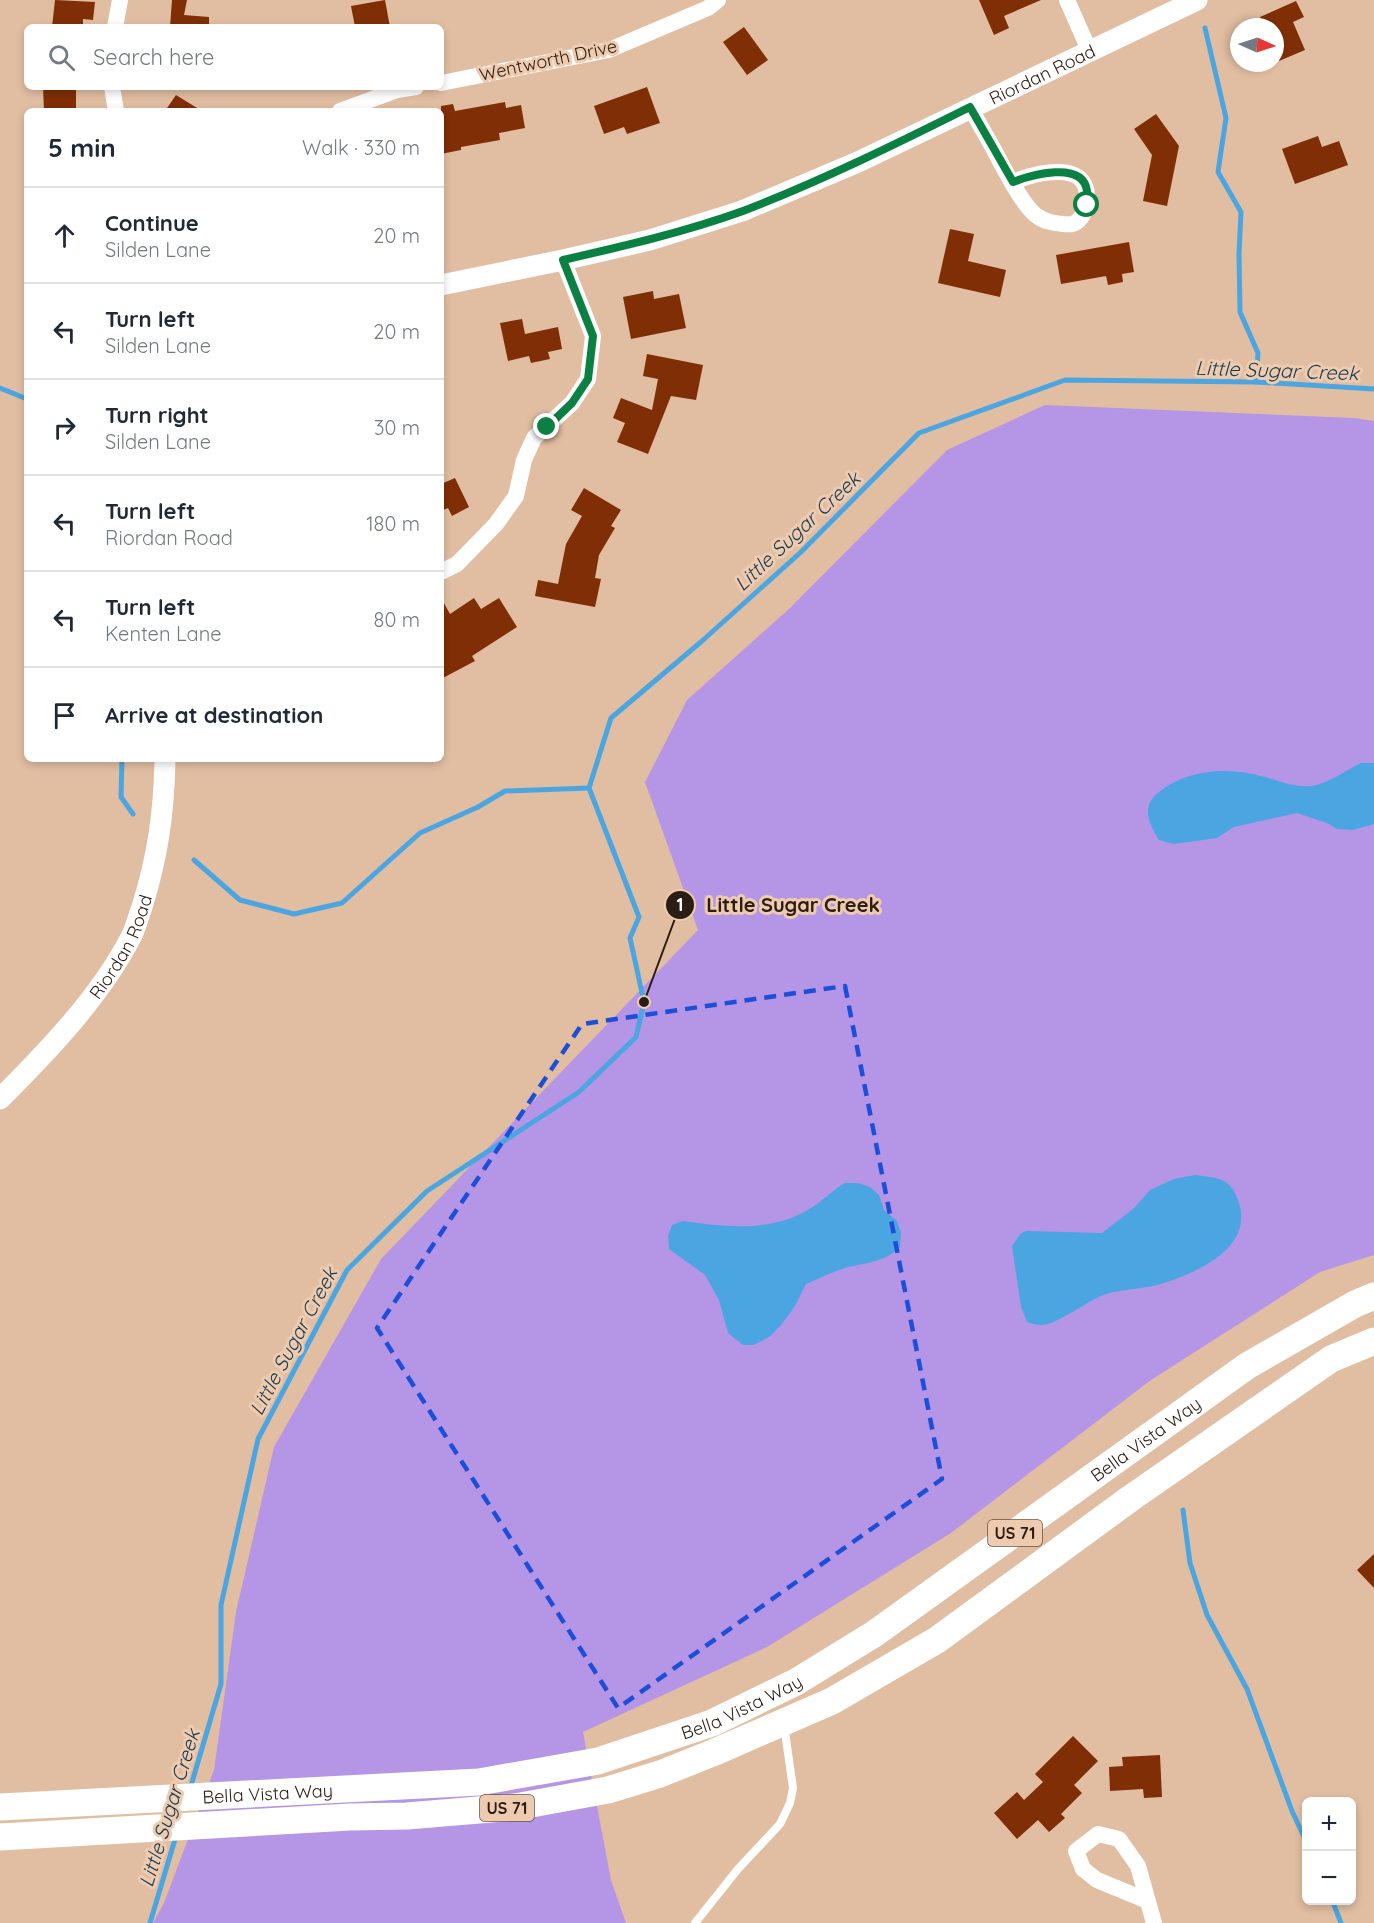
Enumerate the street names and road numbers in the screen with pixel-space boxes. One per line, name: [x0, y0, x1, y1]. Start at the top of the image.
street label: Wentworth Drive: [477, 34, 619, 86]
street label: Riordan Road: [985, 39, 1099, 109]
street label: Riordan Road: [84, 892, 157, 1003]
street label: Bella Vista Way: [1086, 1391, 1205, 1486]
road number: US 71: [988, 1520, 1042, 1546]
street label: Bella Vista Way: [678, 1669, 806, 1744]
street label: Bella Vista Way: [202, 1778, 333, 1808]
road number: US 71: [480, 1795, 534, 1821]

